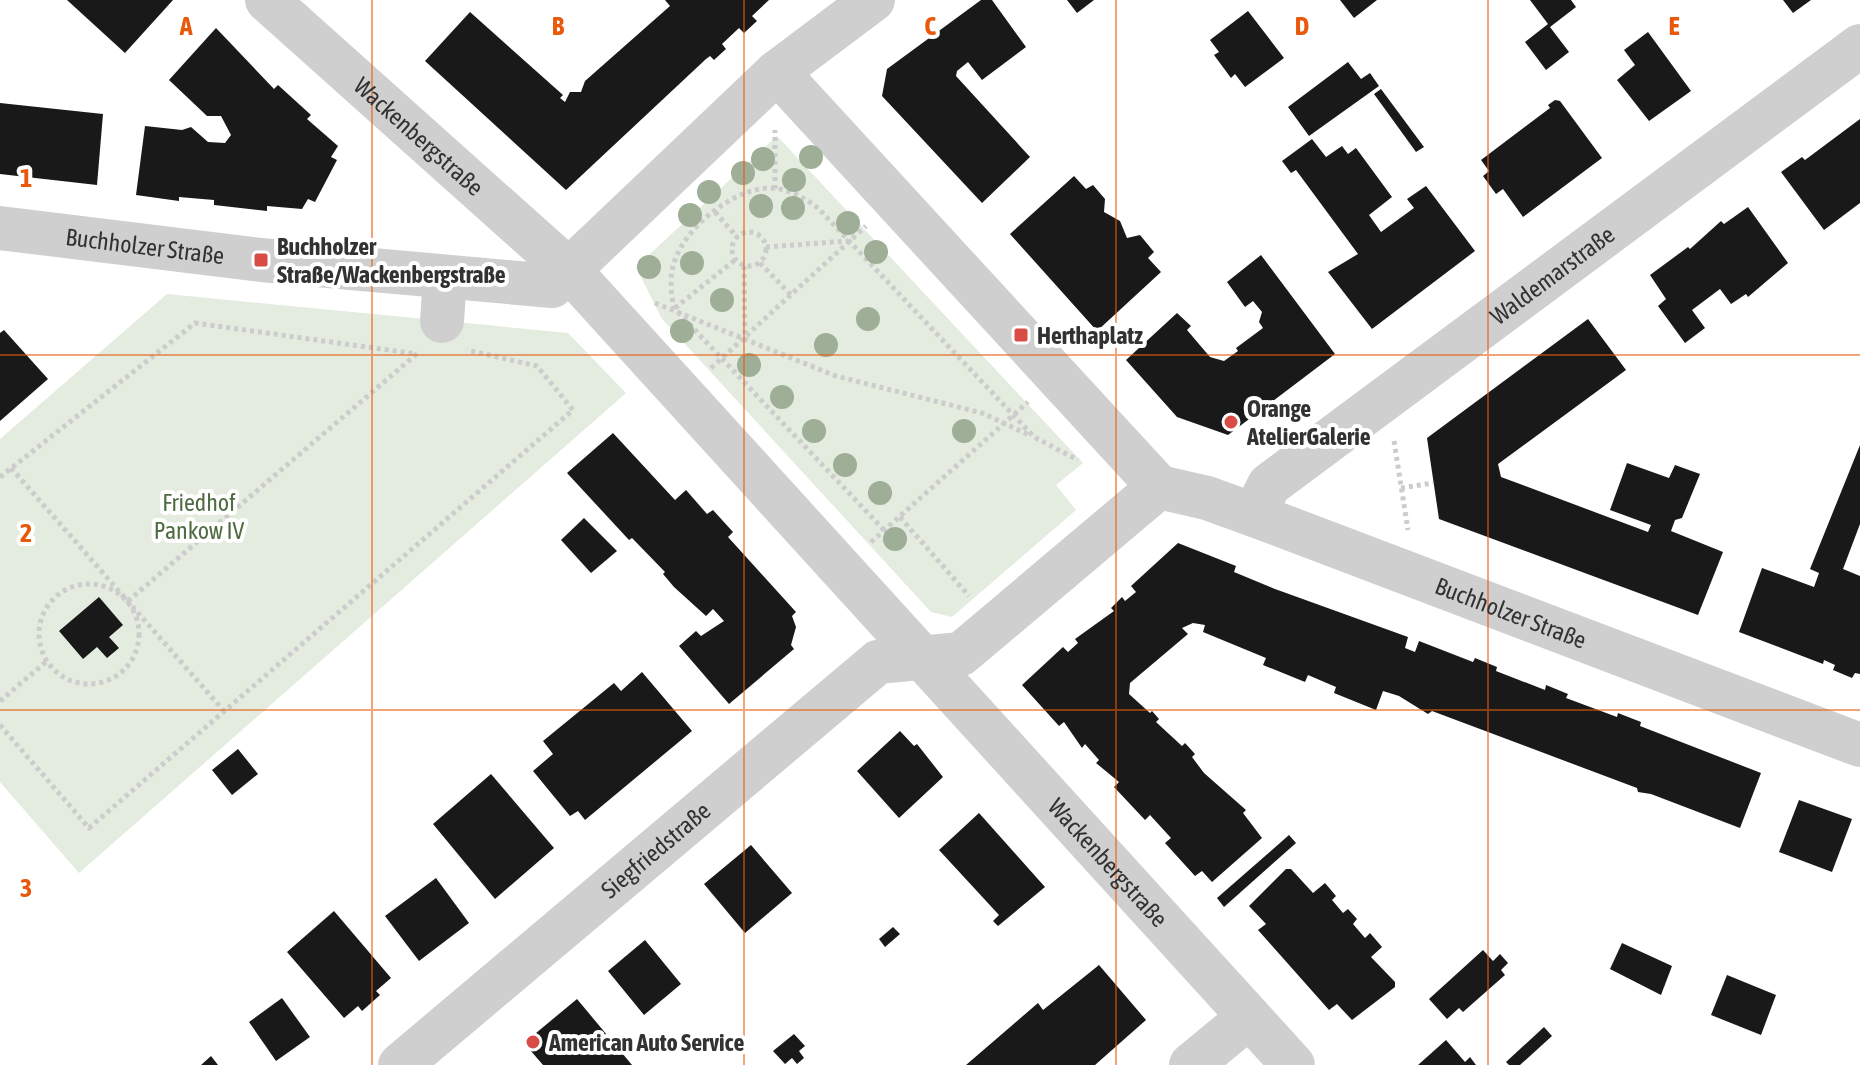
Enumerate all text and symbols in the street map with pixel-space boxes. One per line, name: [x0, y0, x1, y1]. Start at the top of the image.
text: A: [179, 11, 193, 41]
text: B: [552, 11, 565, 41]
text: C: [924, 11, 936, 41]
text: D: [1295, 11, 1309, 41]
text: E: [1668, 11, 1680, 41]
street label: Wackenbergstraße: [349, 71, 489, 201]
text: 1: [20, 163, 32, 193]
street label: Waldemarstraße: [1485, 220, 1619, 330]
street label: Buchholzer Straße: [64, 223, 226, 269]
place label: Buchholzer Straße/Wackenbergstraße: [277, 233, 506, 288]
marker: Buchholzer Straße/Wackenbergstraße: [252, 251, 270, 269]
place label: Herthaplatz: [1037, 322, 1143, 349]
marker: Herthaplatz: [1012, 326, 1030, 344]
place label: Orange AtelierGalerie: [1246, 395, 1371, 450]
marker: Orange AtelierGalerie: [1222, 413, 1240, 431]
park label: Friedhof Pankow IV: [154, 489, 245, 544]
text: 2: [20, 518, 32, 548]
street label: Buchholzer Straße: [1432, 572, 1590, 653]
street label: Wackenbergstraße: [1043, 792, 1173, 932]
street label: Siegfriedstraße: [596, 796, 715, 903]
text: 3: [20, 873, 32, 903]
place label: American Auto Service: [548, 1029, 744, 1056]
marker: American Auto Service: [524, 1033, 542, 1051]

